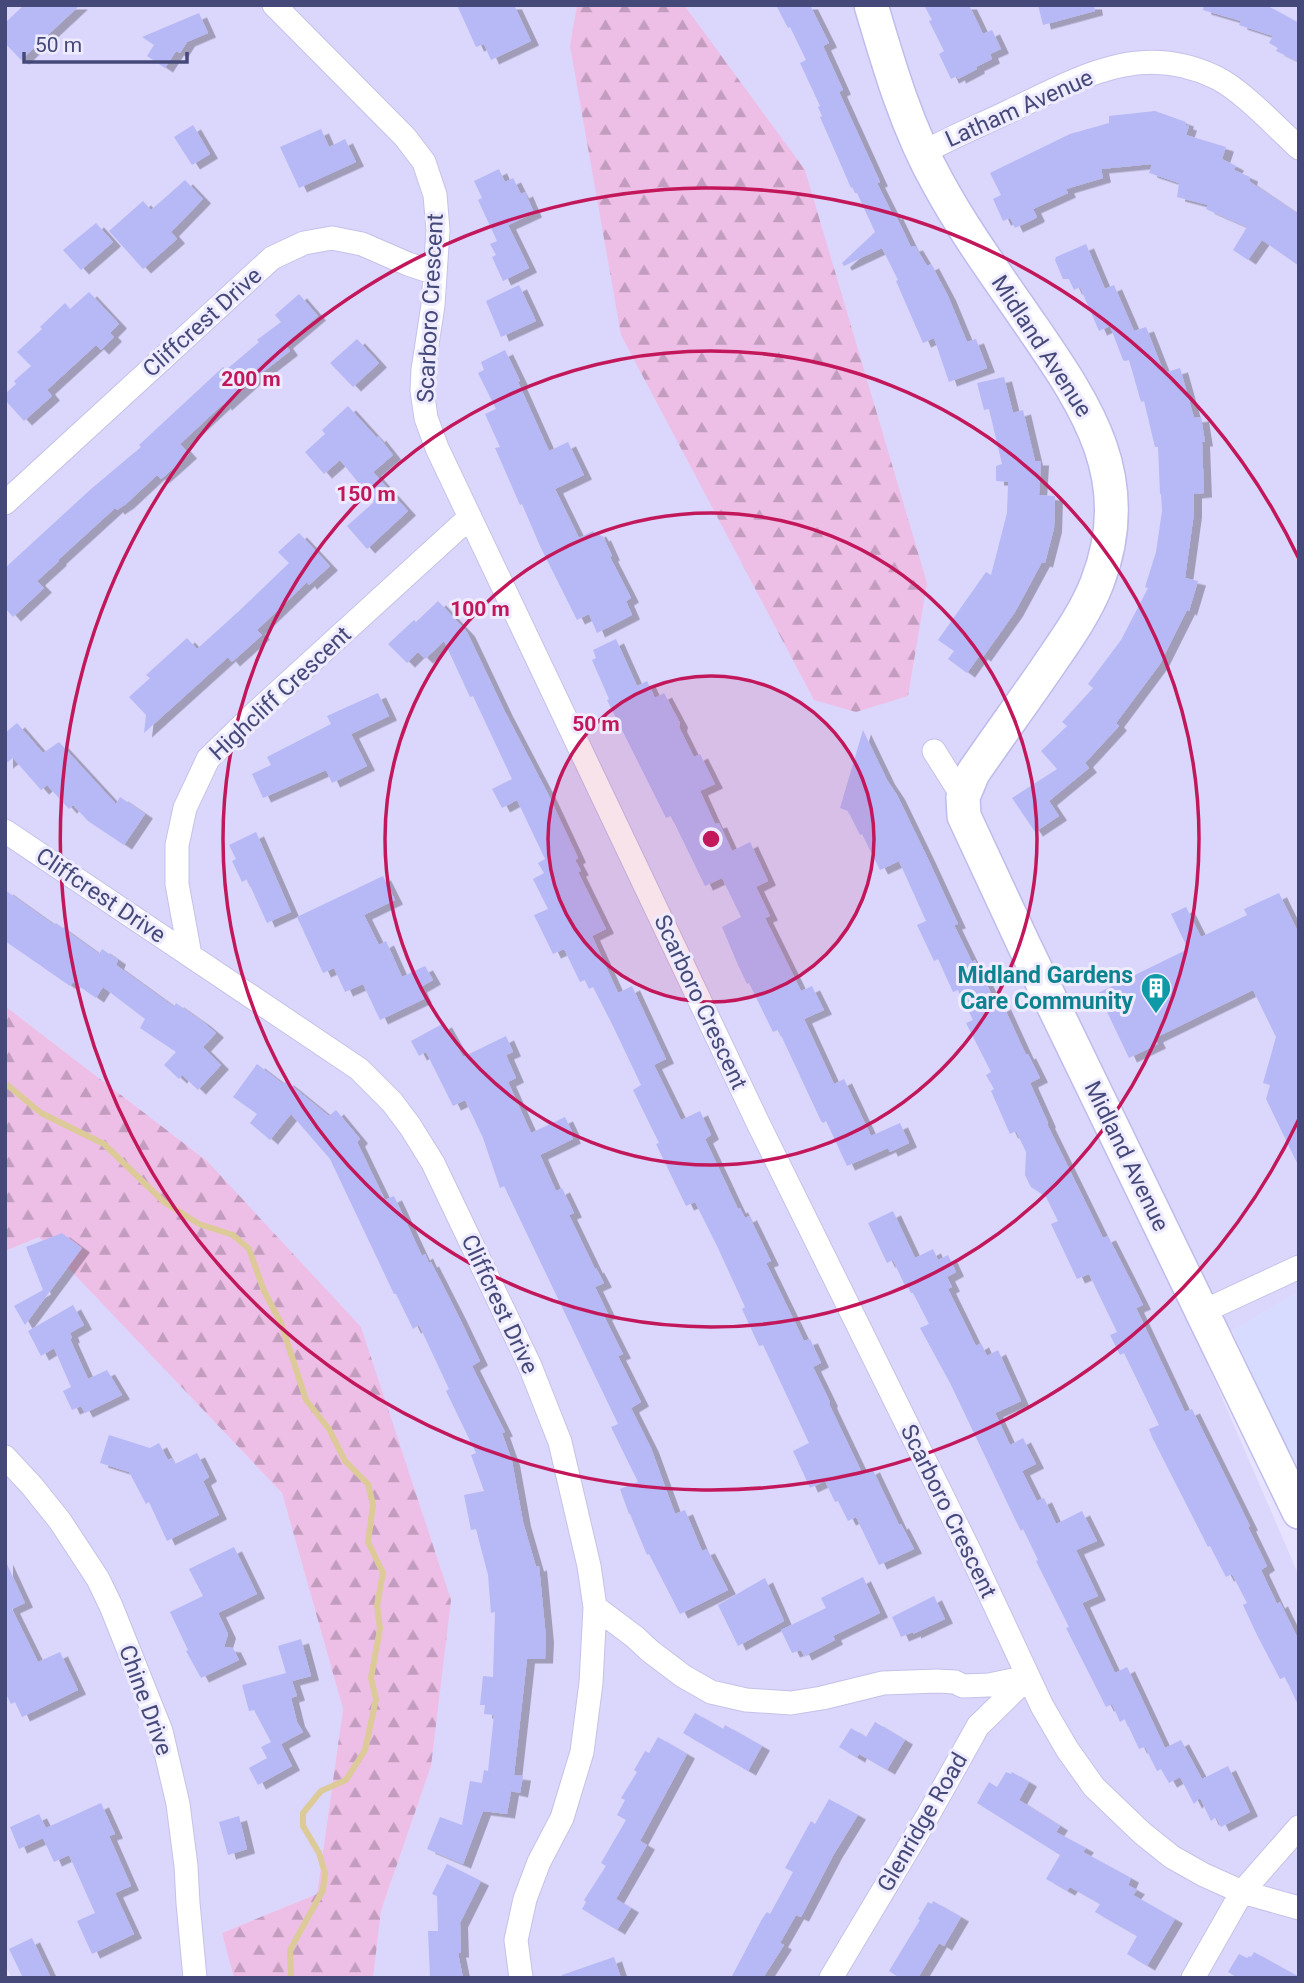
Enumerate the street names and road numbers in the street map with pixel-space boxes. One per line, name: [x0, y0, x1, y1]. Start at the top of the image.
street label: Latham Avenue: [941, 64, 1097, 153]
street label: Scarboro Crescent: [412, 213, 449, 403]
street label: Cliffcrest Drive: [137, 262, 267, 383]
street label: Midland Avenue: [986, 270, 1097, 422]
street label: Highcliff Crescent: [204, 621, 357, 766]
street label: Cliffcrest Drive: [31, 842, 171, 949]
street label: Scarboro Crescent: [648, 911, 753, 1094]
street label: Midland Avenue: [1079, 1077, 1174, 1236]
street label: Cliffcrest Drive: [456, 1230, 544, 1378]
street label: Scarboro Crescent: [895, 1420, 1002, 1602]
street label: Chine Drive: [113, 1641, 178, 1759]
street label: Glenridge Road: [872, 1748, 973, 1897]

